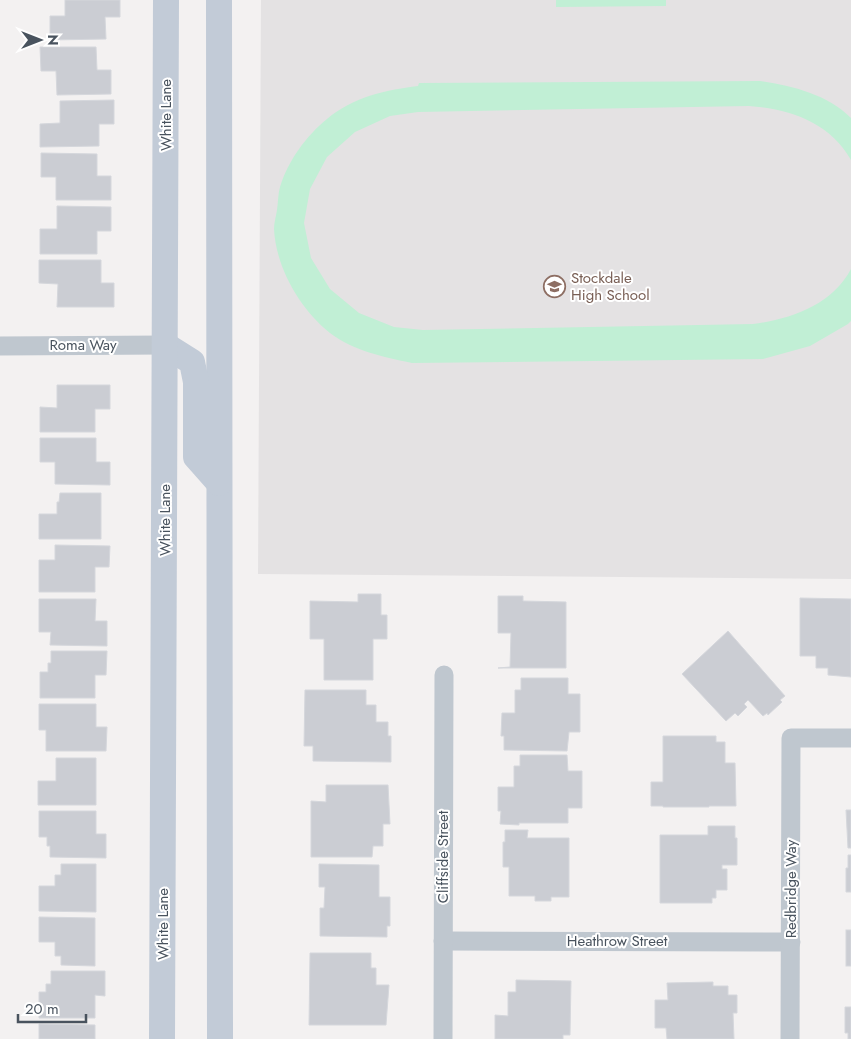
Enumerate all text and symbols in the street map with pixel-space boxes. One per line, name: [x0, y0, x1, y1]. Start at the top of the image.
north arrow: [15, 15, 65, 65]
text: N: [43, 34, 63, 46]
street label: White Lane: [155, 79, 177, 151]
place label: Stockdale High School: [571, 267, 650, 306]
school or university icon: Stockdale High School: [543, 275, 567, 299]
street label: Roma Way: [49, 334, 117, 356]
street label: White Lane: [154, 484, 176, 556]
street label: Cliffside Street: [432, 810, 454, 903]
street label: Redbridge Way: [780, 839, 802, 938]
street label: White Lane: [152, 888, 174, 960]
street label: Heathrow Street: [567, 930, 668, 952]
scale bar: [18, 992, 85, 1024]
text: 20 m: [25, 998, 59, 1020]

